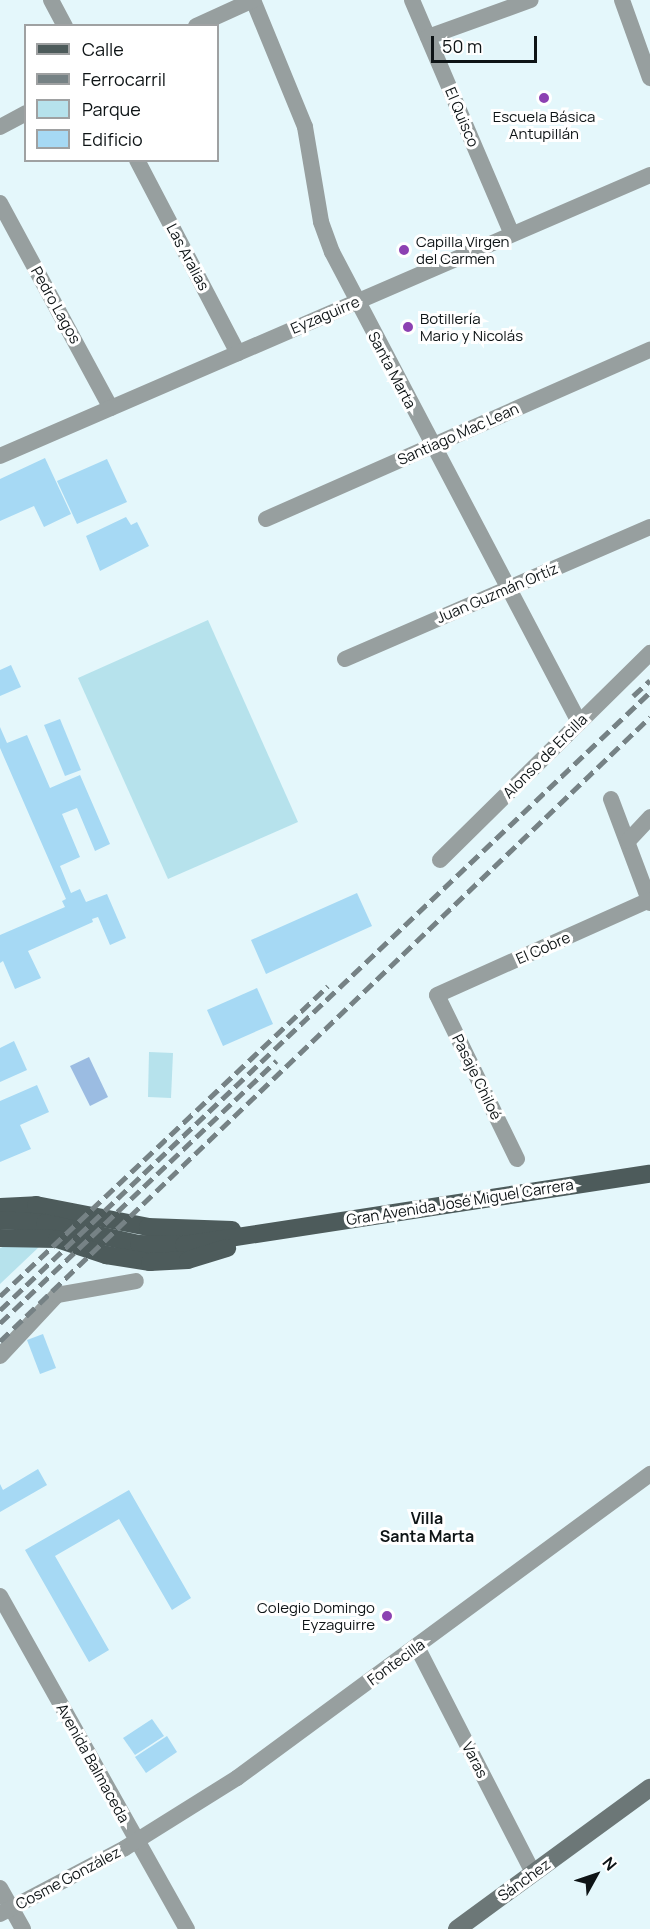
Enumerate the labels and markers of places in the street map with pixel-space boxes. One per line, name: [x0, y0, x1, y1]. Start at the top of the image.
marker: Escuela Básica Antupillán: [537, 91, 551, 105]
place label: Escuela Básica Antupillán: [493, 107, 595, 142]
place label: Capilla Virgen del Carmen: [416, 232, 509, 267]
marker: Capilla Virgen del Carmen: [397, 243, 411, 257]
place label: Botillería Mario y Nicolás: [420, 309, 523, 344]
marker: Botillería Mario y Nicolás: [401, 320, 415, 334]
place label: Colegio Domingo Eyzaguirre: [257, 1598, 375, 1633]
marker: Colegio Domingo Eyzaguirre: [380, 1609, 394, 1623]

